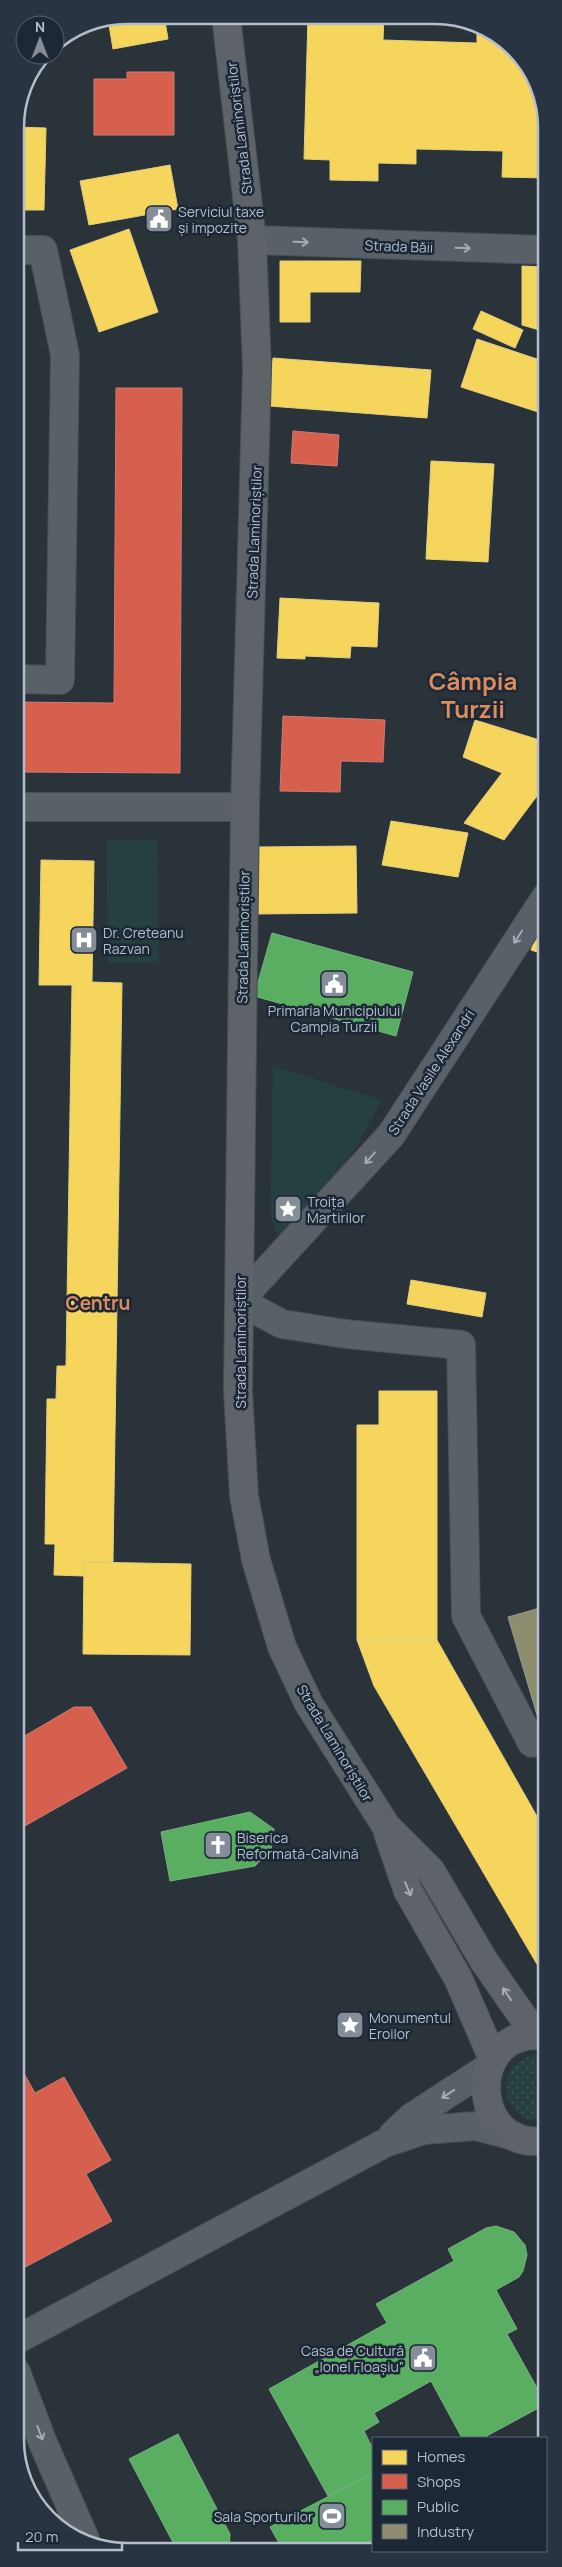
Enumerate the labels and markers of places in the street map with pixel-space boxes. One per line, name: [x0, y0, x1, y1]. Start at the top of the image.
place label: Serviciul taxe și impozite: [178, 202, 264, 237]
public building icon: Serviciul taxe și impozite: [144, 204, 174, 234]
place label: Dr. Creteanu Razvan: [103, 923, 184, 958]
hospital icon: Dr. Creteanu Razvan: [69, 925, 99, 955]
public building icon: Primaria Municipiului Campia Turzii: [319, 969, 349, 999]
place label: Primaria Municipiului Campia Turzii: [268, 1001, 400, 1036]
place label: Troița Martirilor: [307, 1192, 365, 1227]
place icon: Troița Martirilor: [273, 1194, 303, 1224]
place label: Biserica Reformată-Calvină: [237, 1828, 358, 1863]
church icon: Biserica Reformată-Calvină: [203, 1830, 233, 1860]
place label: Monumentul Eroilor: [369, 2008, 451, 2043]
place icon: Monumentul Eroilor: [335, 2010, 365, 2040]
place label: Casa de Cultură „Ionel Floașiu”: [301, 2341, 404, 2376]
public building icon: Casa de Cultură „Ionel Floașiu”: [408, 2343, 438, 2373]
sports icon: Sala Sporturilor: [317, 2501, 347, 2531]
place label: Sala Sporturilor: [214, 2507, 313, 2526]

